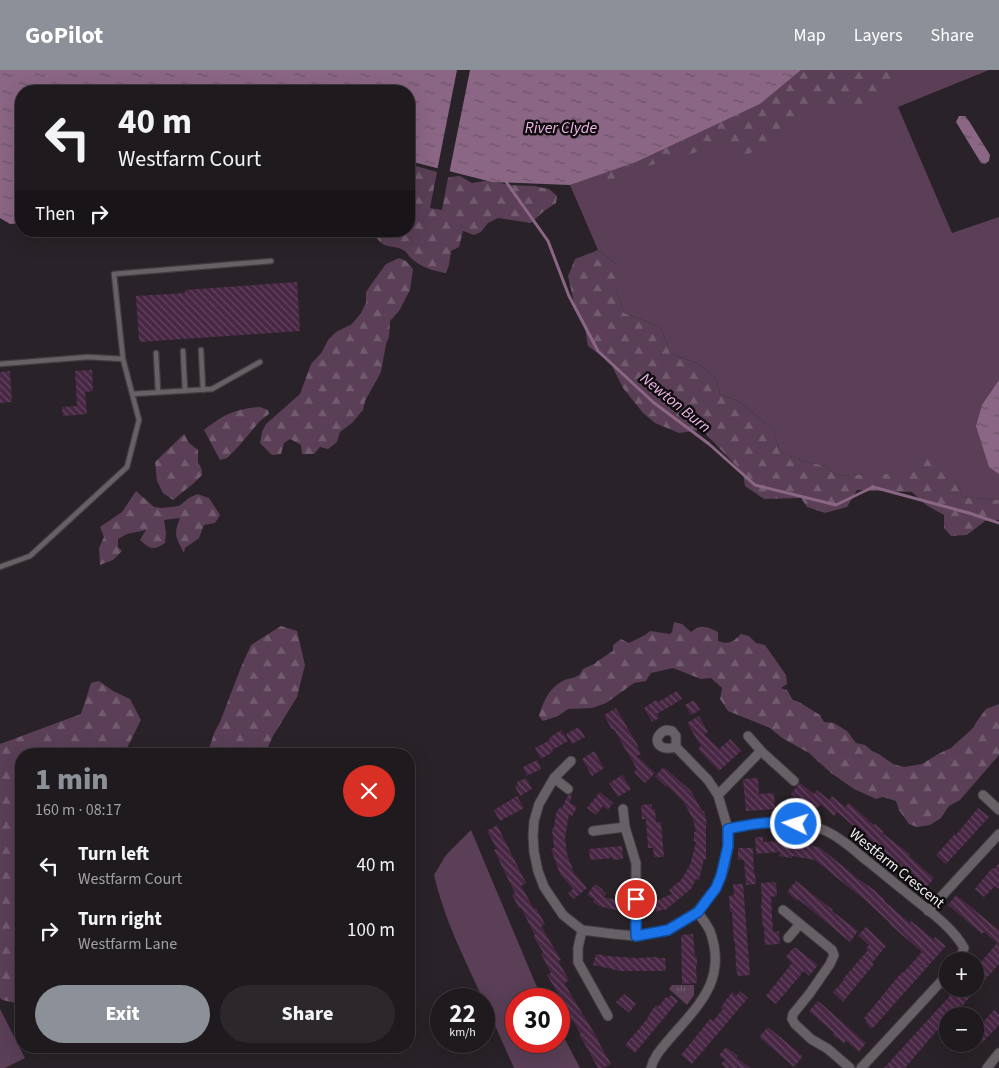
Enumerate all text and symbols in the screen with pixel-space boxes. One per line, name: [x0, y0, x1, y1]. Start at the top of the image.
text: GoPilot: [25, 18, 103, 53]
text: Map: [794, 23, 826, 48]
text: Layers: [854, 23, 903, 48]
text: Share: [931, 23, 974, 48]
text: 40 m: [118, 97, 192, 147]
icon: left: [35, 105, 100, 170]
water label: River Clyde: [525, 117, 597, 139]
text: Westfarm Court: [118, 143, 261, 175]
icon: right: [85, 200, 113, 228]
text: Then: [35, 201, 75, 228]
water label: Newton Burn: [635, 368, 715, 438]
text: 1 min: [35, 758, 109, 801]
button: close: [343, 765, 395, 817]
position arrow: [769, 797, 821, 849]
text: 160 m · 08:17: [35, 799, 122, 821]
street label: Westfarm Crescent: [845, 823, 949, 913]
text: Turn left: [78, 841, 149, 868]
icon: left: [35, 852, 63, 880]
text: 40 m: [357, 852, 395, 879]
text: Westfarm Court: [78, 868, 182, 890]
pin: [615, 878, 657, 920]
icon: arrive: [622, 885, 650, 913]
text: Turn right: [78, 906, 162, 933]
icon: right: [35, 917, 63, 945]
text: 100 m: [347, 917, 395, 944]
text: Westfarm Lane: [78, 933, 177, 955]
map controls: [939, 952, 984, 1052]
button: +: [939, 952, 984, 997]
button: Exit: [35, 985, 210, 1043]
button: Share: [220, 985, 395, 1043]
speed limit sign: 30: [505, 988, 570, 1053]
text: 22: [449, 996, 476, 1032]
button: −: [939, 1007, 984, 1052]
text: km/h: [449, 1024, 476, 1041]

